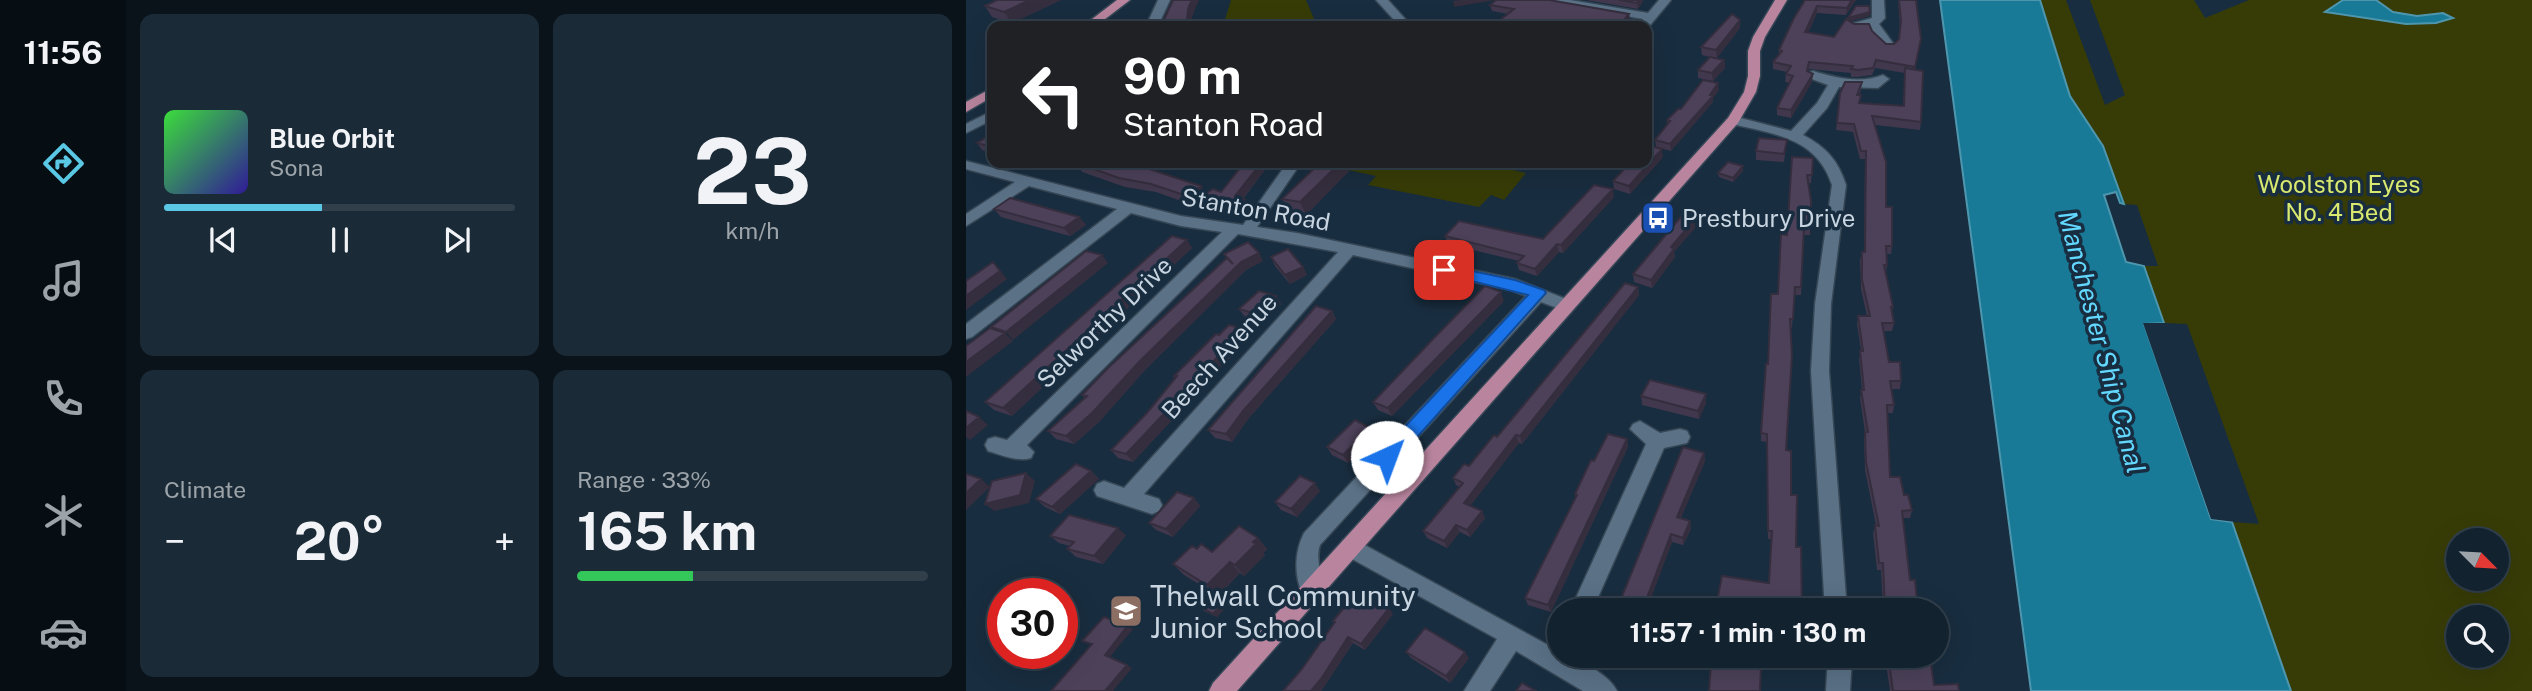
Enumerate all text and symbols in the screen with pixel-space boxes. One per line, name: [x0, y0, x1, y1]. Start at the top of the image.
text: 11:56: [24, 34, 102, 71]
text: 90 m: [1123, 47, 1242, 105]
icon: left: [1008, 49, 1099, 140]
text: Stanton Road: [1123, 106, 1324, 143]
text: 23: [693, 118, 812, 224]
text: Blue Orbit: [269, 123, 395, 154]
icon: directions: [39, 139, 88, 188]
text: Sona: [269, 154, 323, 181]
park label: Woolston Eyes No. 4 Bed: [2258, 170, 2420, 226]
street label: Stanton Road: [1179, 182, 1333, 236]
bus stop icon: Prestbury Drive: [1639, 199, 1677, 237]
place label: Prestbury Drive: [1682, 204, 1855, 232]
water label: Manchester Ship Canal: [2052, 207, 2152, 477]
text: km/h: [725, 217, 780, 244]
icon: previous: [204, 221, 242, 259]
icon: pause: [321, 221, 359, 259]
icon: next: [438, 221, 476, 259]
pin: [1414, 240, 1474, 300]
street label: Selworthy Drive: [1031, 251, 1177, 393]
icon: arrive: [1425, 251, 1463, 289]
icon: music: [39, 256, 88, 305]
street label: Beech Avenue: [1156, 288, 1282, 424]
icon: phone: [39, 374, 88, 423]
position arrow: [1350, 420, 1424, 494]
text: Range · 33%: [577, 466, 711, 493]
text: Climate: [164, 476, 246, 503]
icon: climate: [39, 491, 88, 540]
text: 165 km: [577, 501, 757, 562]
text: 20°: [294, 511, 385, 572]
text: −: [164, 519, 185, 564]
text: +: [494, 519, 515, 564]
north arrow: [2446, 528, 2510, 592]
map controls: [2446, 528, 2509, 668]
speed limit sign: 30: [987, 578, 1078, 669]
place label: Thelwall Community Junior School: [1150, 579, 1416, 644]
school or university icon: Thelwall Community Junior School: [1107, 592, 1145, 630]
button: search: [2446, 605, 2509, 668]
icon: car: [39, 608, 88, 657]
text: 11:57 · 1 min · 130 m: [1630, 617, 1866, 648]

